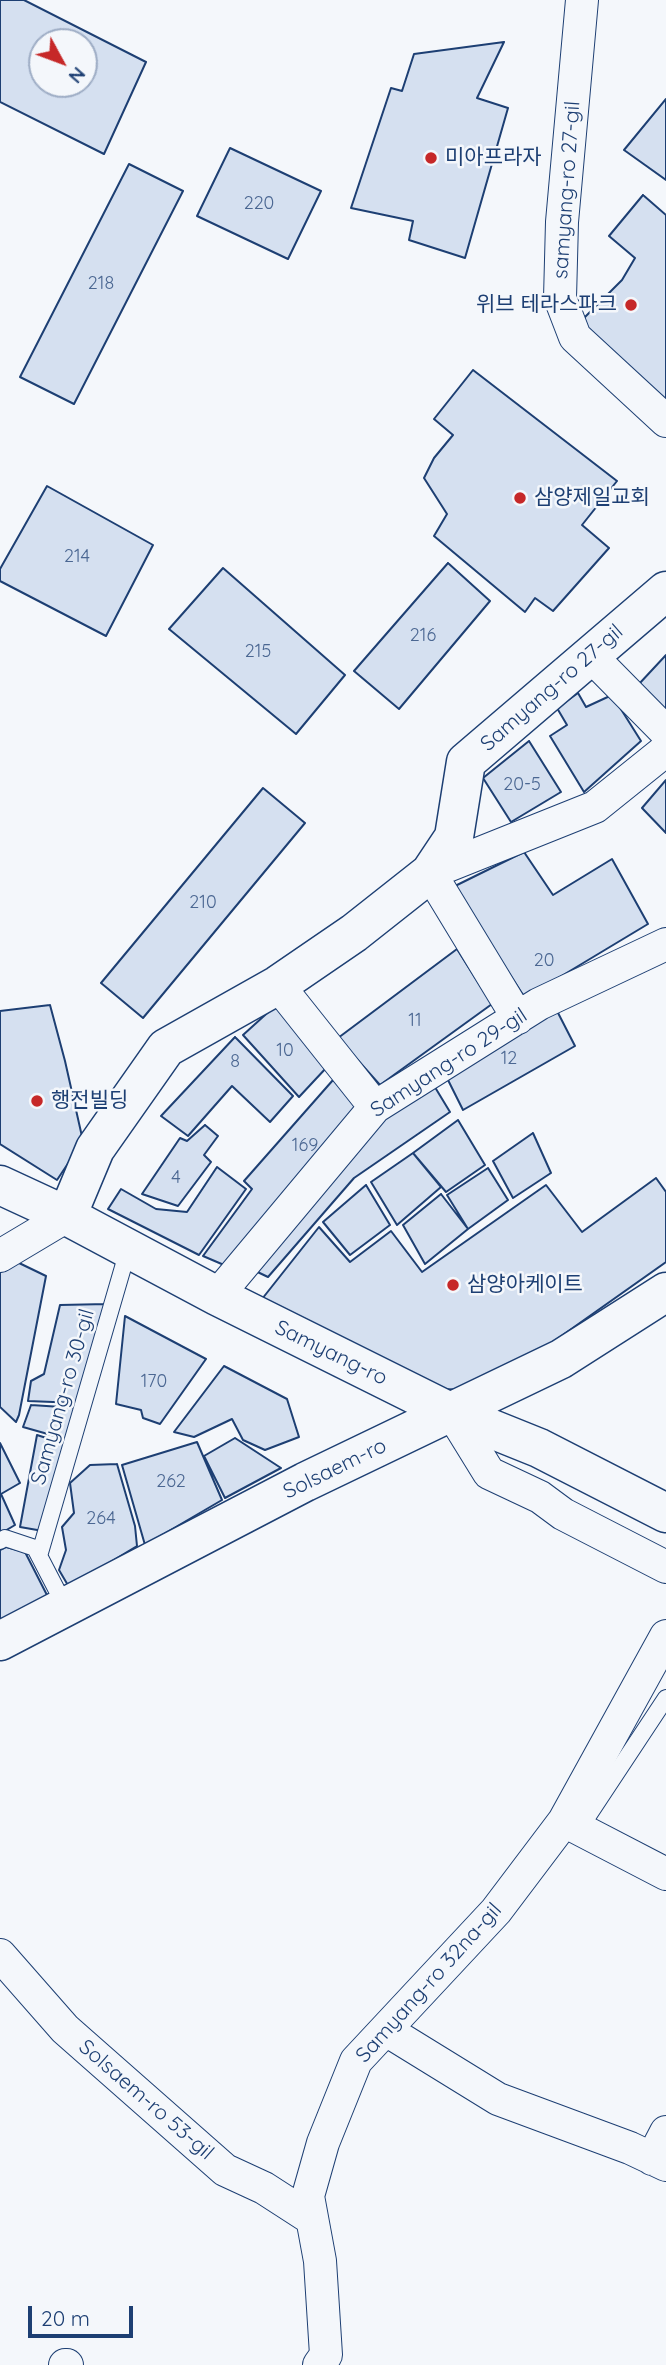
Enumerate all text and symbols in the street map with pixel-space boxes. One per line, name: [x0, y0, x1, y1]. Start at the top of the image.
north arrow: [28, 28, 98, 98]
text: N: [64, 62, 91, 89]
street label: samyang-ro 27-gil: [548, 100, 586, 280]
place label: 미아프라자: [445, 145, 542, 171]
marker: 미아프라자: [423, 150, 439, 166]
house number: 220: [244, 193, 274, 215]
house number: 218: [88, 273, 114, 295]
place label: 위브 테라스파크: [476, 292, 617, 318]
marker: 위브 테라스파크: [623, 297, 639, 313]
place label: 삼양제일교회: [534, 485, 650, 511]
marker: 삼양제일교회: [512, 490, 528, 506]
house number: 214: [64, 546, 90, 568]
street label: Samyang-ro 27-gil: [476, 619, 628, 757]
house number: 216: [410, 625, 436, 647]
house number: 215: [245, 641, 271, 663]
house number: 20-5: [503, 774, 541, 796]
house number: 210: [189, 892, 217, 914]
house number: 20: [534, 950, 554, 972]
street label: Samyang-ro 29-gil: [366, 1003, 532, 1123]
house number: 11: [408, 1010, 422, 1032]
house number: 10: [276, 1040, 294, 1062]
house number: 12: [501, 1048, 517, 1070]
house number: 8: [230, 1051, 240, 1073]
place label: 행전빌딩: [51, 1088, 128, 1114]
marker: 행전빌딩: [29, 1093, 45, 1109]
house number: 169: [292, 1135, 318, 1157]
house number: 4: [171, 1167, 181, 1189]
place label: 삼양아케이트: [467, 1272, 583, 1298]
marker: 삼양아케이트: [445, 1277, 461, 1293]
street label: Samyang-ro 30-gil: [26, 1306, 100, 1488]
street label: Samyang-ro: [271, 1315, 391, 1391]
house number: 170: [141, 1371, 167, 1393]
street label: Solsaem-ro: [279, 1433, 391, 1505]
house number: 262: [156, 1471, 186, 1493]
house number: 264: [86, 1508, 116, 1530]
street label: Samyang-ro 32na-gil: [351, 1898, 507, 2068]
street label: Solsaem-ro 53-gil: [73, 2035, 219, 2165]
scale bar: [32, 2292, 136, 2336]
text: 20 m: [41, 2305, 90, 2331]

